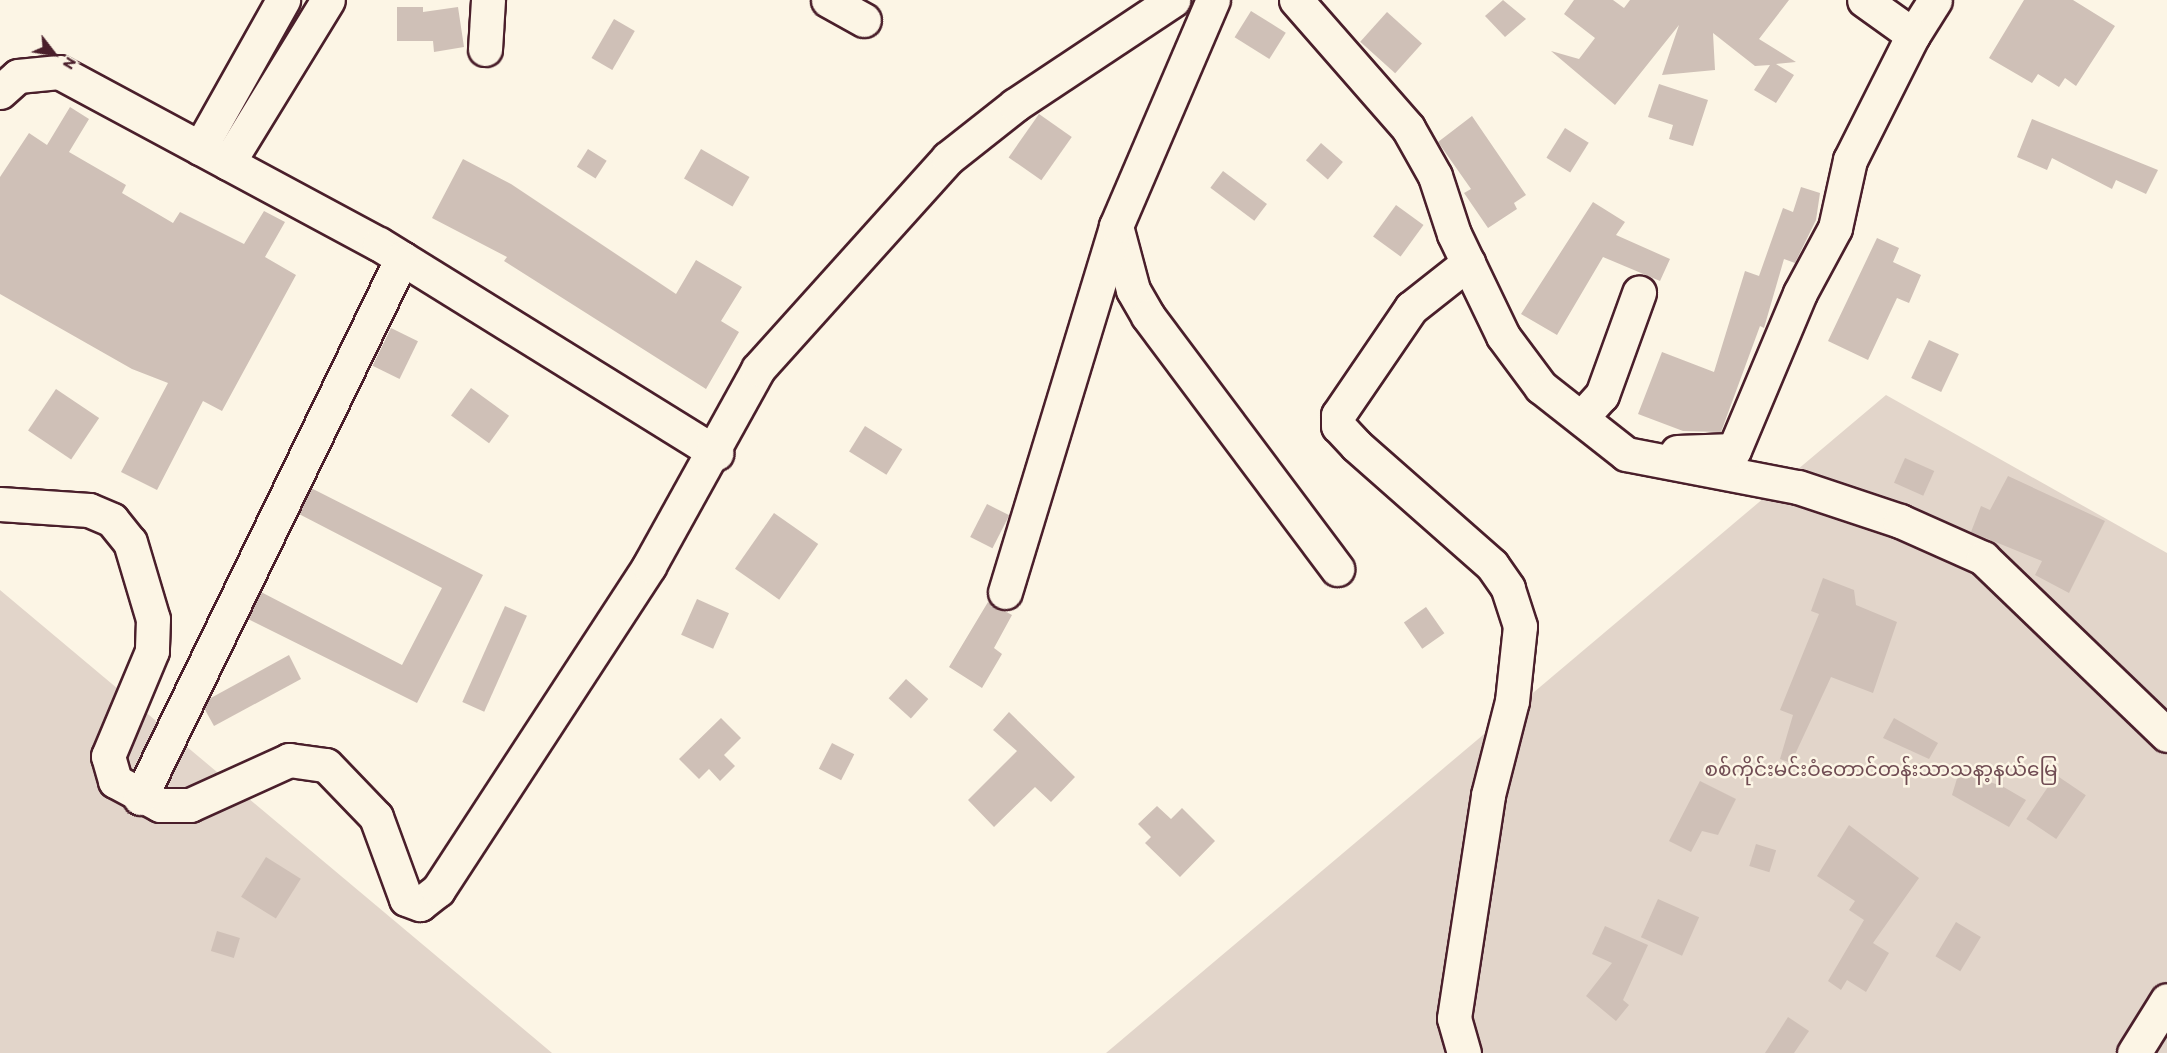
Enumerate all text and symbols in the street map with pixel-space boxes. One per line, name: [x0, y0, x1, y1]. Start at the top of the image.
north arrow: [24, 24, 84, 84]
text: N: [59, 54, 81, 73]
park label: စစ်ကိုင်းမင်းဝံတောင်တန်းသာသနာ့နယ်မြေ: [1704, 757, 2058, 781]

